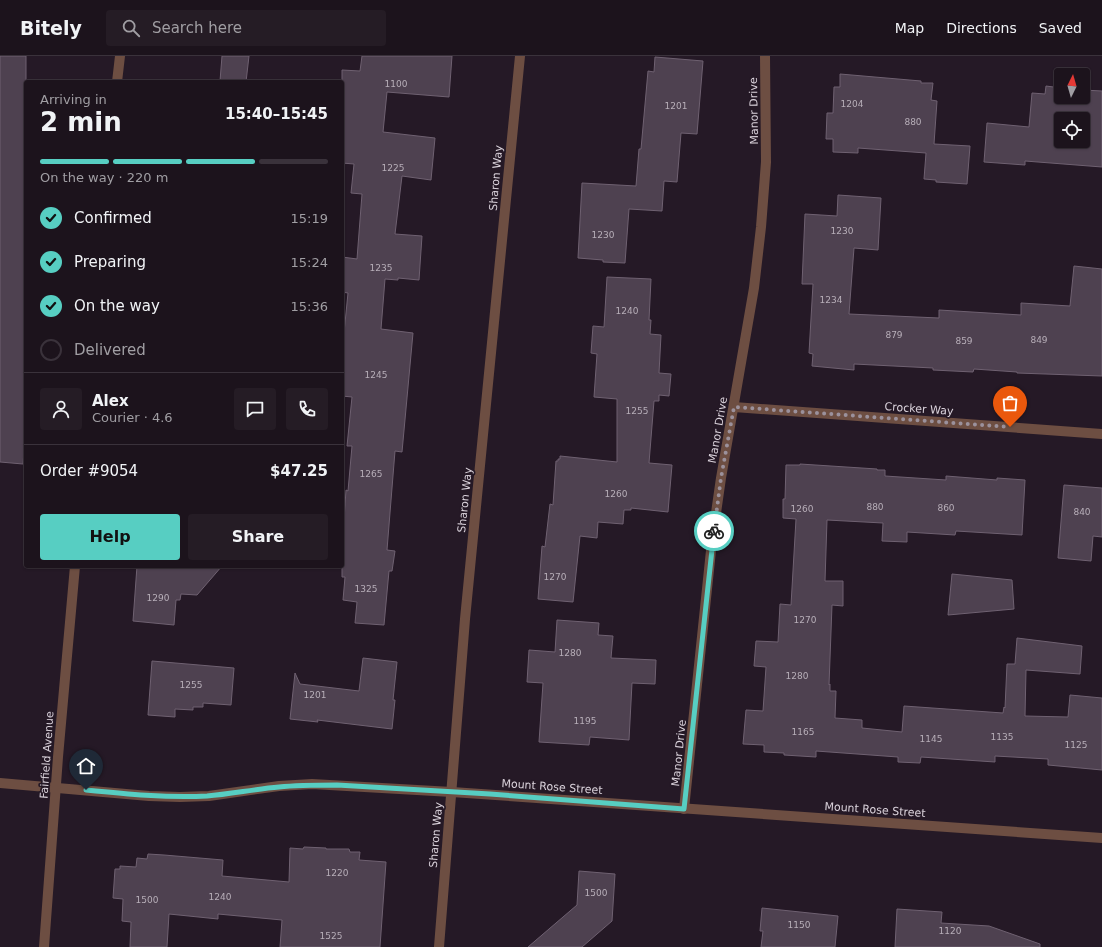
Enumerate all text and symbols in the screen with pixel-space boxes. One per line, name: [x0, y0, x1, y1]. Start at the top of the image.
search box: [106, 10, 386, 46]
text: Bitely: [20, 17, 82, 39]
icon: search: [120, 17, 142, 39]
text: Search here: [152, 19, 242, 37]
text: Map: [895, 20, 924, 36]
text: Directions: [946, 20, 1017, 36]
text: Saved: [1039, 20, 1082, 36]
north arrow: [1054, 68, 1090, 104]
map controls: [1054, 68, 1090, 148]
street label: Manor Drive: [747, 77, 761, 145]
house number: 1100: [385, 79, 408, 89]
text: Arriving in: [40, 92, 107, 107]
house number: 1204: [841, 99, 864, 109]
house number: 1201: [665, 101, 687, 111]
text: 15:40–15:45: [225, 105, 328, 123]
text: 2 min: [40, 107, 122, 137]
button: locate: [1054, 112, 1090, 148]
house number: 880: [904, 117, 922, 127]
street label: Sharon Way: [487, 144, 505, 211]
house number: 1225: [382, 163, 404, 173]
text: On the way · 220 m: [40, 170, 168, 185]
icon: check: [40, 207, 62, 229]
text: Confirmed: [74, 209, 152, 227]
text: 15:19: [291, 211, 328, 226]
house number: 1230: [831, 226, 854, 236]
house number: 1230: [592, 230, 615, 240]
icon: check: [40, 251, 62, 273]
text: Preparing: [74, 253, 146, 271]
text: 15:24: [291, 255, 328, 270]
house number: 1235: [370, 263, 392, 273]
icon: check: [40, 295, 62, 317]
house number: 1234: [820, 295, 843, 305]
text: On the way: [74, 297, 160, 315]
text: 15:36: [291, 299, 328, 314]
house number: 1240: [616, 306, 639, 316]
house number: 879: [885, 330, 903, 340]
house number: 849: [1030, 335, 1048, 345]
house number: 859: [955, 336, 973, 346]
text: Delivered: [74, 341, 146, 359]
house number: 1245: [365, 370, 387, 380]
pin: [993, 386, 1027, 427]
button: person: [40, 388, 82, 430]
button: chat: [234, 388, 276, 430]
button: phone: [286, 388, 328, 430]
text: Alex: [92, 392, 129, 410]
icon: bag: [999, 392, 1021, 414]
street label: Manor Drive: [706, 396, 730, 464]
street label: Crocker Way: [884, 400, 954, 418]
house number: 1255: [626, 406, 648, 416]
text: Courier · 4.6: [92, 410, 173, 425]
text: Order #9054: [40, 462, 138, 480]
text: $47.25: [270, 462, 328, 480]
street label: Sharon Way: [455, 466, 475, 533]
house number: 1265: [360, 469, 382, 479]
house number: 1260: [605, 489, 628, 499]
house number: 880: [866, 502, 884, 512]
house number: 860: [937, 503, 955, 513]
house number: 1260: [791, 504, 814, 514]
house number: 840: [1073, 507, 1091, 517]
courier: [694, 511, 734, 551]
button: Help: [40, 514, 180, 560]
button: Share: [188, 514, 328, 560]
icon: bike: [703, 520, 725, 542]
house number: 1270: [544, 572, 567, 582]
house number: 1325: [355, 584, 377, 594]
house number: 1290: [147, 593, 170, 603]
house number: 1270: [794, 615, 817, 625]
house number: 1280: [559, 648, 582, 658]
house number: 1280: [786, 671, 809, 681]
house number: 1255: [180, 680, 202, 690]
house number: 1201: [304, 690, 326, 700]
street label: Fairfield Avenue: [37, 711, 57, 799]
house number: 1195: [574, 716, 596, 726]
street label: Manor Drive: [669, 719, 689, 787]
house number: 1165: [792, 727, 814, 737]
house number: 1135: [991, 732, 1013, 742]
house number: 1145: [920, 734, 942, 744]
house number: 1125: [1065, 740, 1087, 750]
pin: [69, 749, 103, 790]
icon: home: [75, 755, 97, 777]
street label: Mount Rose Street: [501, 777, 604, 797]
street label: Mount Rose Street: [824, 800, 927, 820]
street label: Sharon Way: [427, 801, 445, 868]
house number: 1220: [326, 868, 349, 878]
house number: 1500: [585, 888, 608, 898]
house number: 1240: [209, 892, 232, 902]
house number: 1500: [136, 895, 159, 905]
house number: 1150: [788, 920, 811, 930]
house number: 1120: [939, 926, 962, 936]
house number: 1525: [320, 931, 342, 941]

